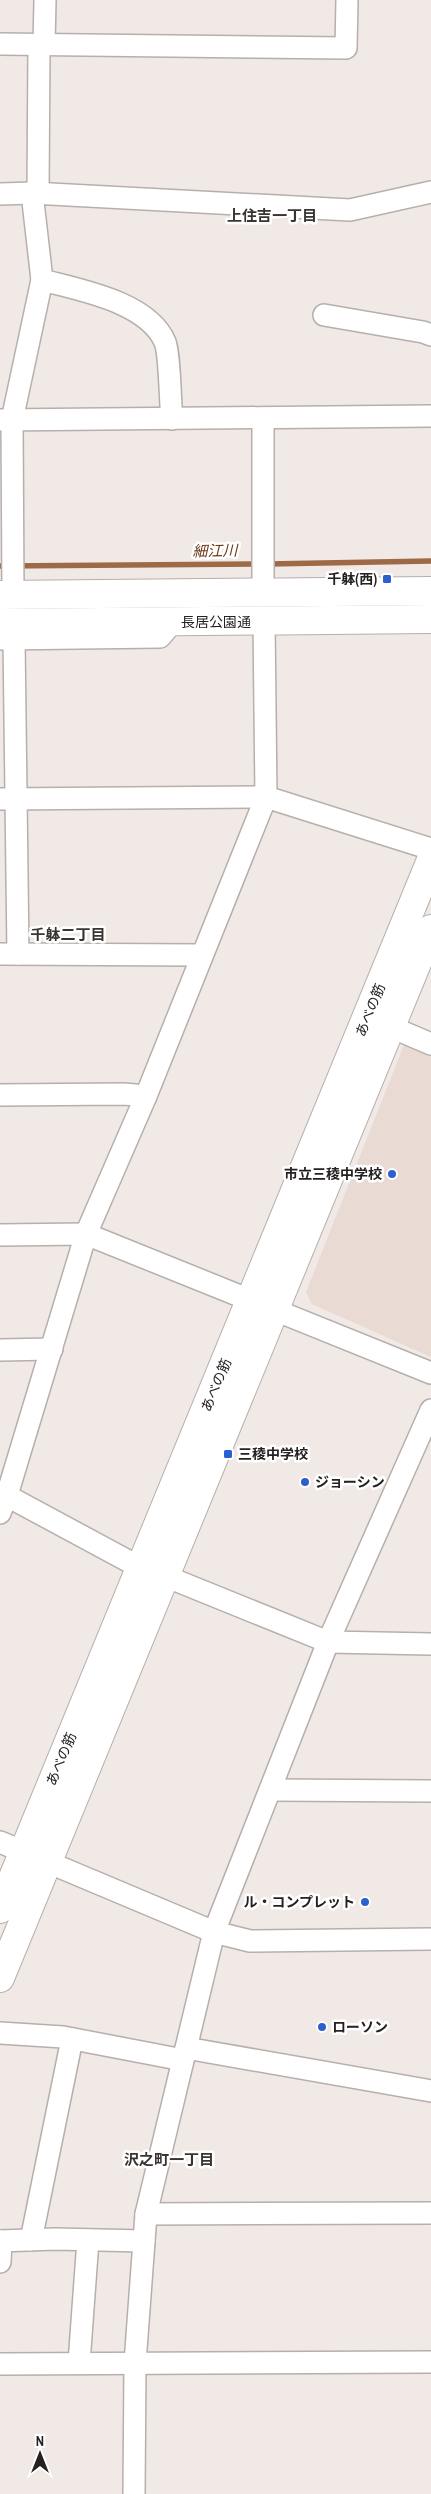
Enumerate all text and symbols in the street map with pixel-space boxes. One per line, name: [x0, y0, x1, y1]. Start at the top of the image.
district label: 上住吉一丁目: [227, 205, 317, 226]
water label: 細江川: [192, 540, 240, 561]
place label: 千躰(西): [327, 570, 377, 588]
marker: 千躰(西): [381, 573, 393, 585]
street label: 長居公園通: [181, 613, 251, 631]
district label: 千躰二丁目: [30, 924, 106, 945]
street label: あべの筋: [351, 981, 389, 1039]
place label: 市立三稜中学校: [284, 1165, 382, 1183]
marker: 市立三稜中学校: [386, 1168, 398, 1180]
street label: あべの筋: [197, 1356, 235, 1414]
place label: 三稜中学校: [238, 1445, 308, 1463]
marker: 三稜中学校: [222, 1448, 234, 1460]
place label: ジョーシン: [315, 1473, 385, 1491]
marker: ジョーシン: [299, 1476, 311, 1488]
street label: あべの筋: [42, 1730, 80, 1788]
place label: ル・コンプレット: [243, 1893, 355, 1911]
marker: ル・コンプレット: [359, 1896, 371, 1908]
place label: ローソン: [332, 2018, 388, 2036]
marker: ローソン: [316, 2021, 328, 2033]
district label: 沢之町一丁目: [124, 2149, 214, 2170]
north arrow: [15, 2429, 65, 2479]
text: N: [36, 2432, 44, 2450]

